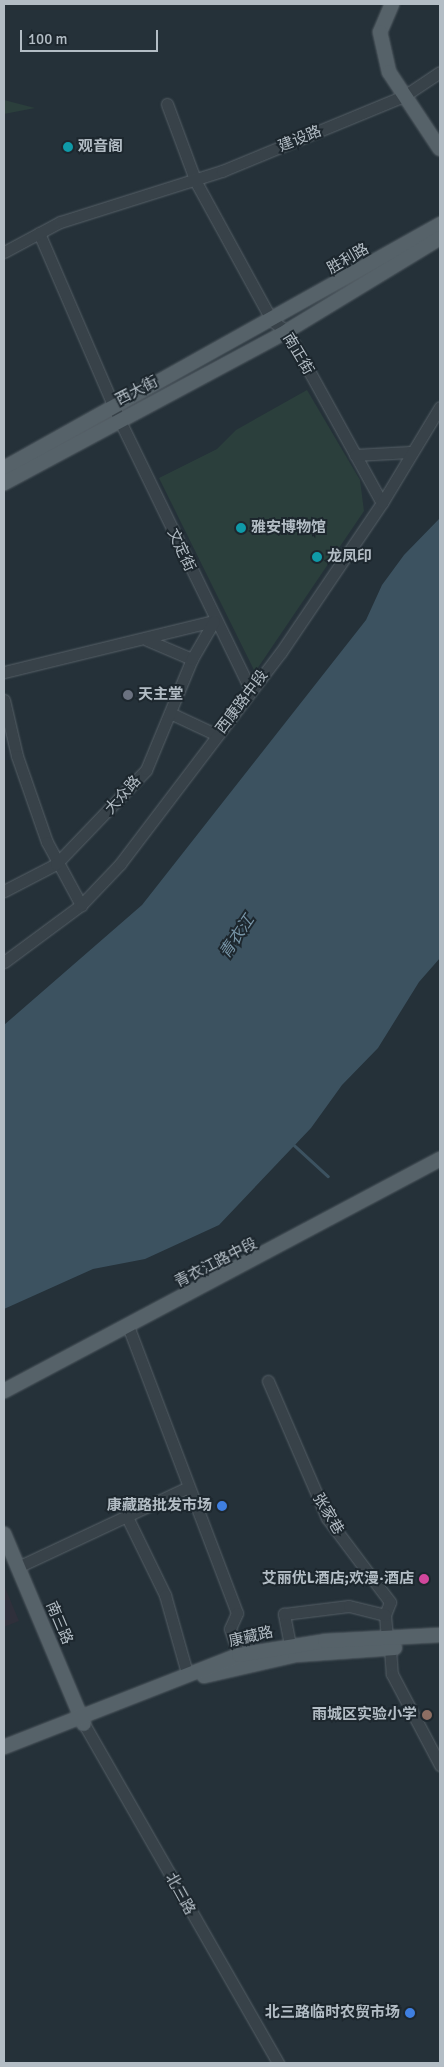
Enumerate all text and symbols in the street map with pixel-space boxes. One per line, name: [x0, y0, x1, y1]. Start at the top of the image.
scale bar: [22, 20, 160, 52]
text: 100 m: [28, 30, 68, 48]
street label: 建设路: [276, 122, 324, 156]
place label: 观音阁: [78, 138, 123, 156]
marker: 观音阁: [62, 141, 74, 153]
street label: 胜利路: [324, 240, 372, 278]
street label: 南正街: [279, 330, 317, 378]
street label: 西大街: [113, 373, 161, 409]
place label: 雅安博物馆: [251, 519, 326, 537]
marker: 雅安博物馆: [235, 522, 247, 534]
street label: 文定街: [163, 526, 199, 574]
place label: 龙凤印: [327, 548, 372, 566]
marker: 龙凤印: [311, 551, 323, 563]
street label: 西康路中段: [212, 667, 272, 737]
place label: 天主堂: [138, 686, 183, 704]
marker: 天主堂: [122, 689, 134, 701]
street label: 大众路: [101, 772, 145, 818]
water label: 青衣江: [216, 912, 258, 962]
street label: 青衣江路中段: [172, 1235, 260, 1291]
street label: 张家巷: [309, 1490, 347, 1538]
place label: 康藏路批发市场: [107, 1497, 212, 1515]
marker: 康藏路批发市场: [216, 1500, 228, 1512]
place label: 艾丽优L酒店;欢漫·酒店: [262, 1570, 414, 1588]
marker: 艾丽优L酒店;欢漫·酒店: [418, 1573, 430, 1585]
street label: 南三路: [42, 1599, 76, 1647]
street label: 康藏路: [227, 1623, 275, 1651]
place label: 雨城区实验小学: [312, 1706, 417, 1724]
marker: 雨城区实验小学: [421, 1709, 433, 1721]
street label: 北三路: [161, 1870, 199, 1918]
place label: 北三路临时农贸市场: [265, 2004, 400, 2022]
marker: 北三路临时农贸市场: [404, 2007, 416, 2019]

